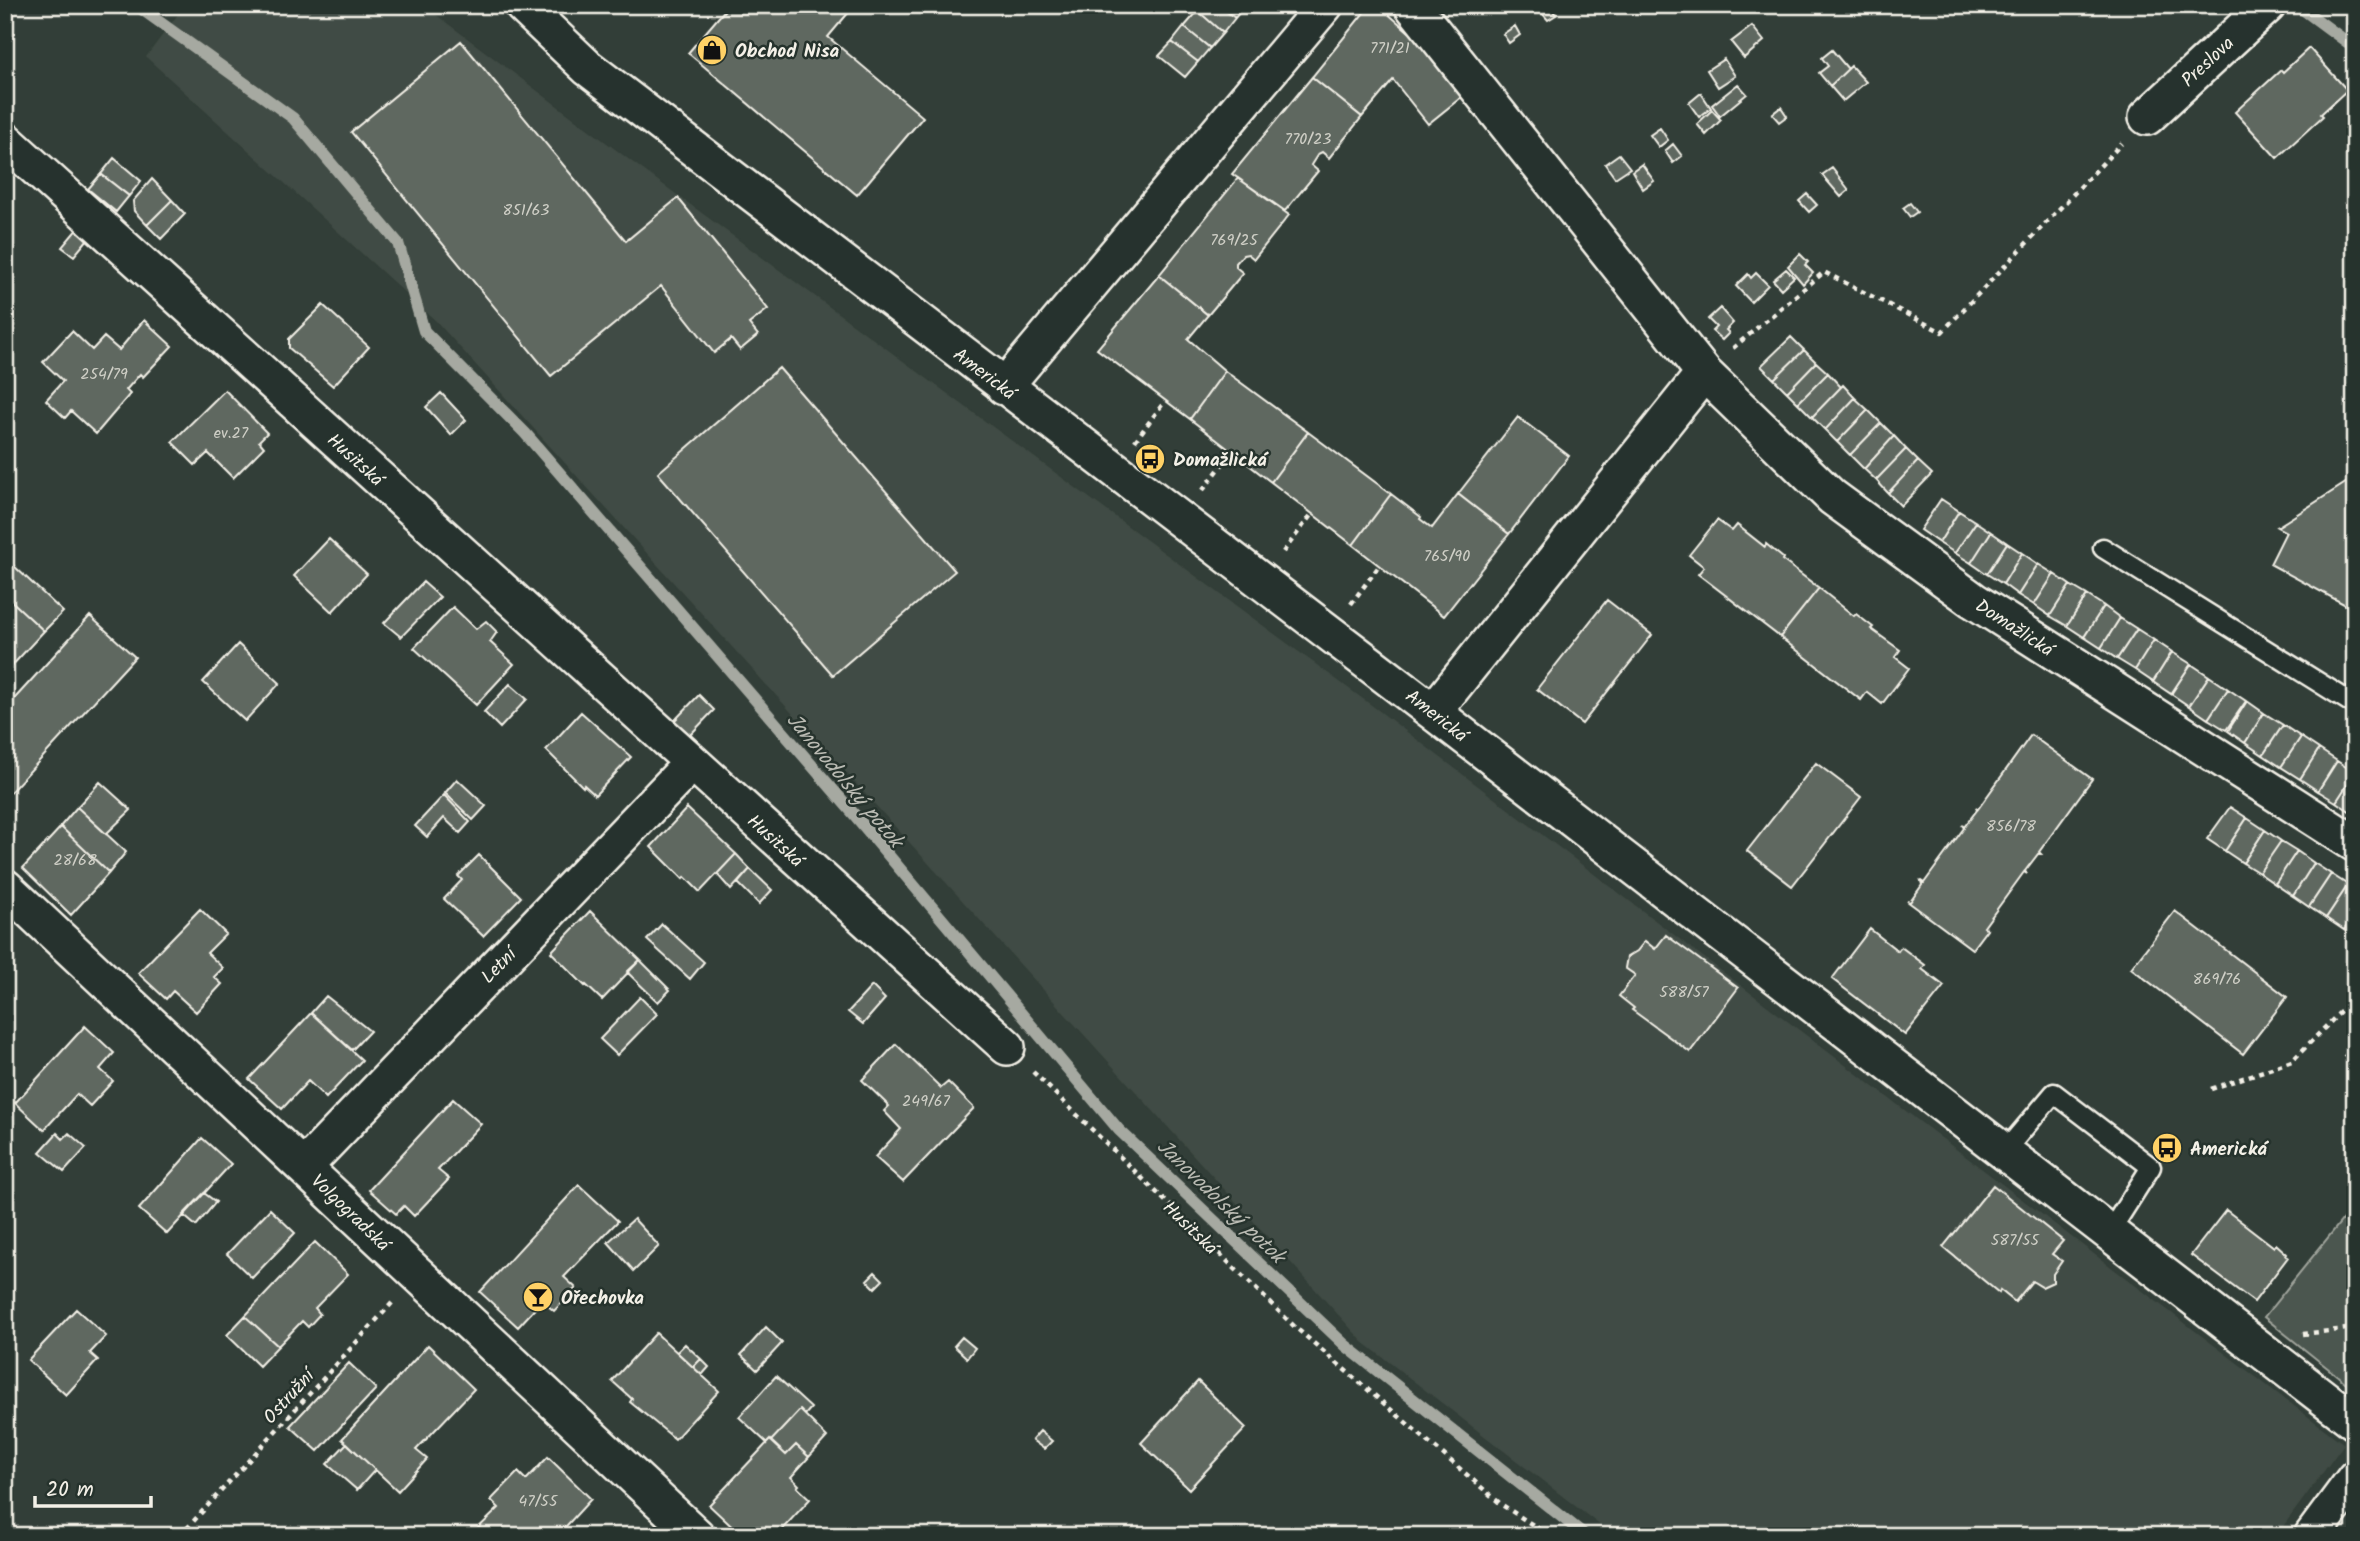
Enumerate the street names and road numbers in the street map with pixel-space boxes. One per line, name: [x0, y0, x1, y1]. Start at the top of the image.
street label: Preslova: [2175, 30, 2242, 95]
street label: Americká: [946, 341, 1023, 410]
street label: Husitská: [319, 427, 391, 496]
street label: Domažlická: [1969, 592, 2061, 666]
street label: Americká: [1398, 682, 1475, 752]
street label: Husitská: [739, 808, 811, 877]
street label: Letní: [474, 939, 527, 992]
street label: Volgogradská: [303, 1168, 398, 1261]
street label: Husitská: [1155, 1194, 1226, 1264]
street label: Ostružní: [256, 1360, 325, 1432]

